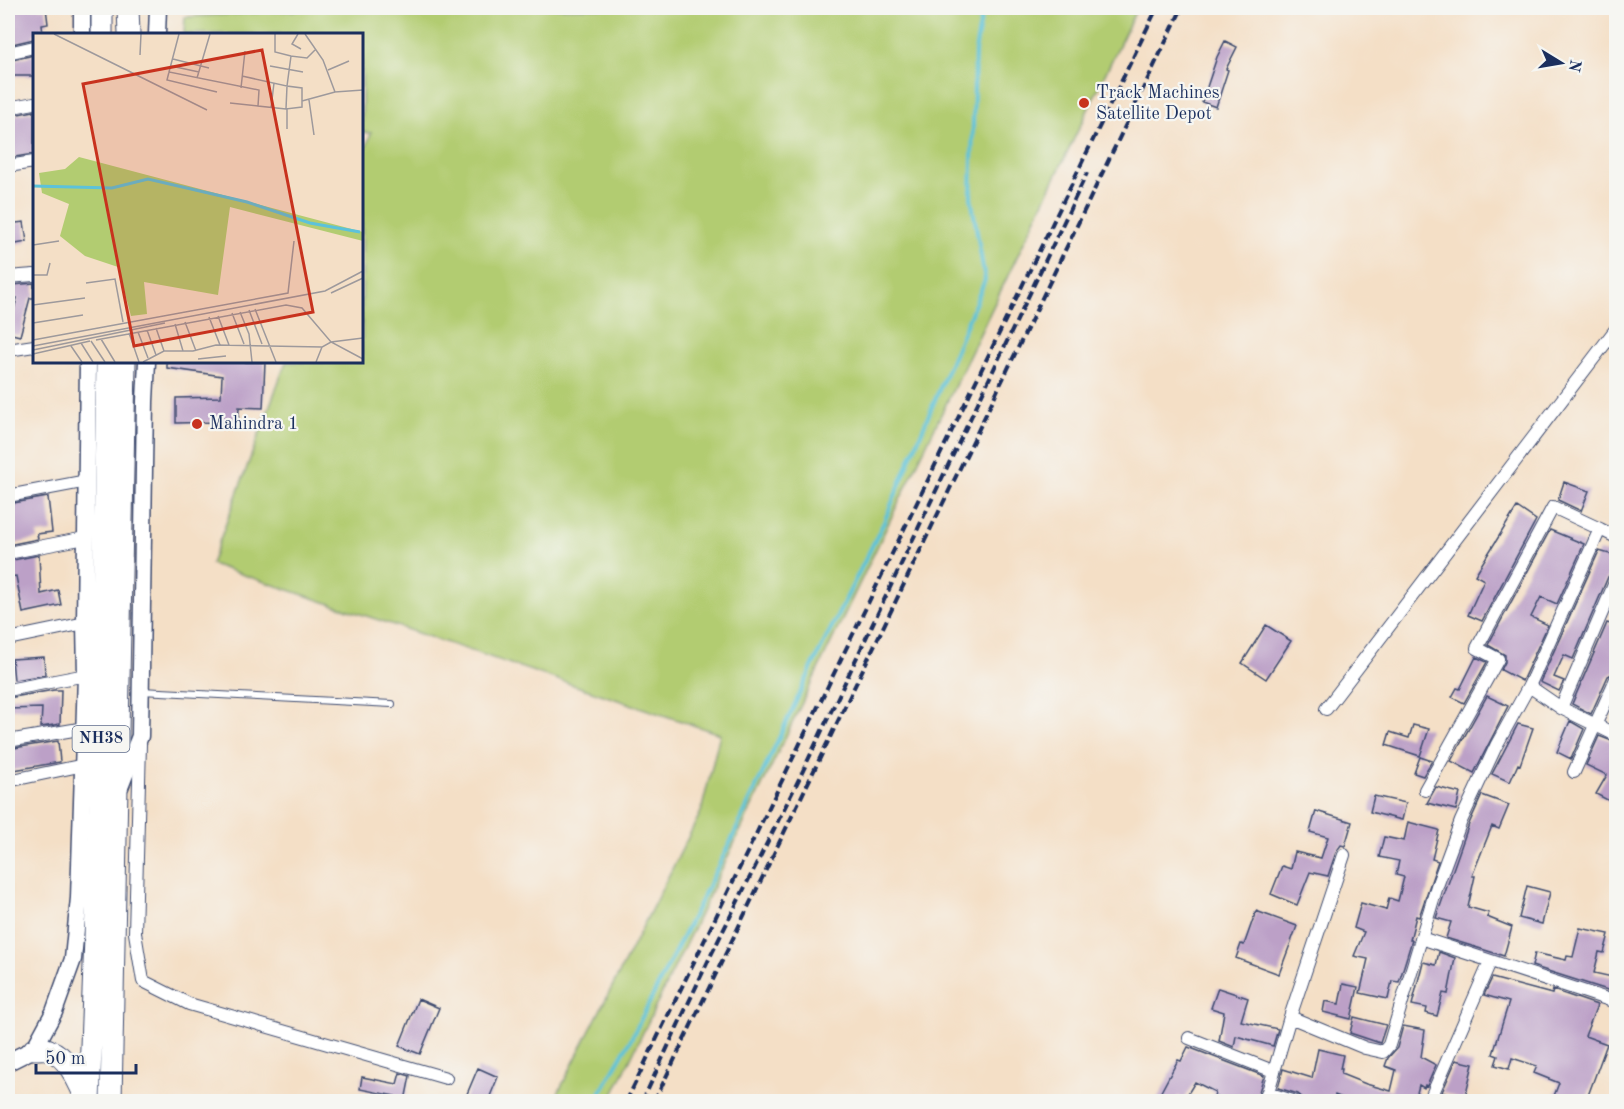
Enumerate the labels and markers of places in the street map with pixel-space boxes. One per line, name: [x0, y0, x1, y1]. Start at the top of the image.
place label: Track Machines Satellite Depot: [1096, 84, 1220, 123]
marker: Track Machines Satellite Depot: [1077, 96, 1091, 110]
place label: Mahindra 1: [209, 415, 299, 433]
marker: Mahindra 1: [190, 417, 204, 431]

